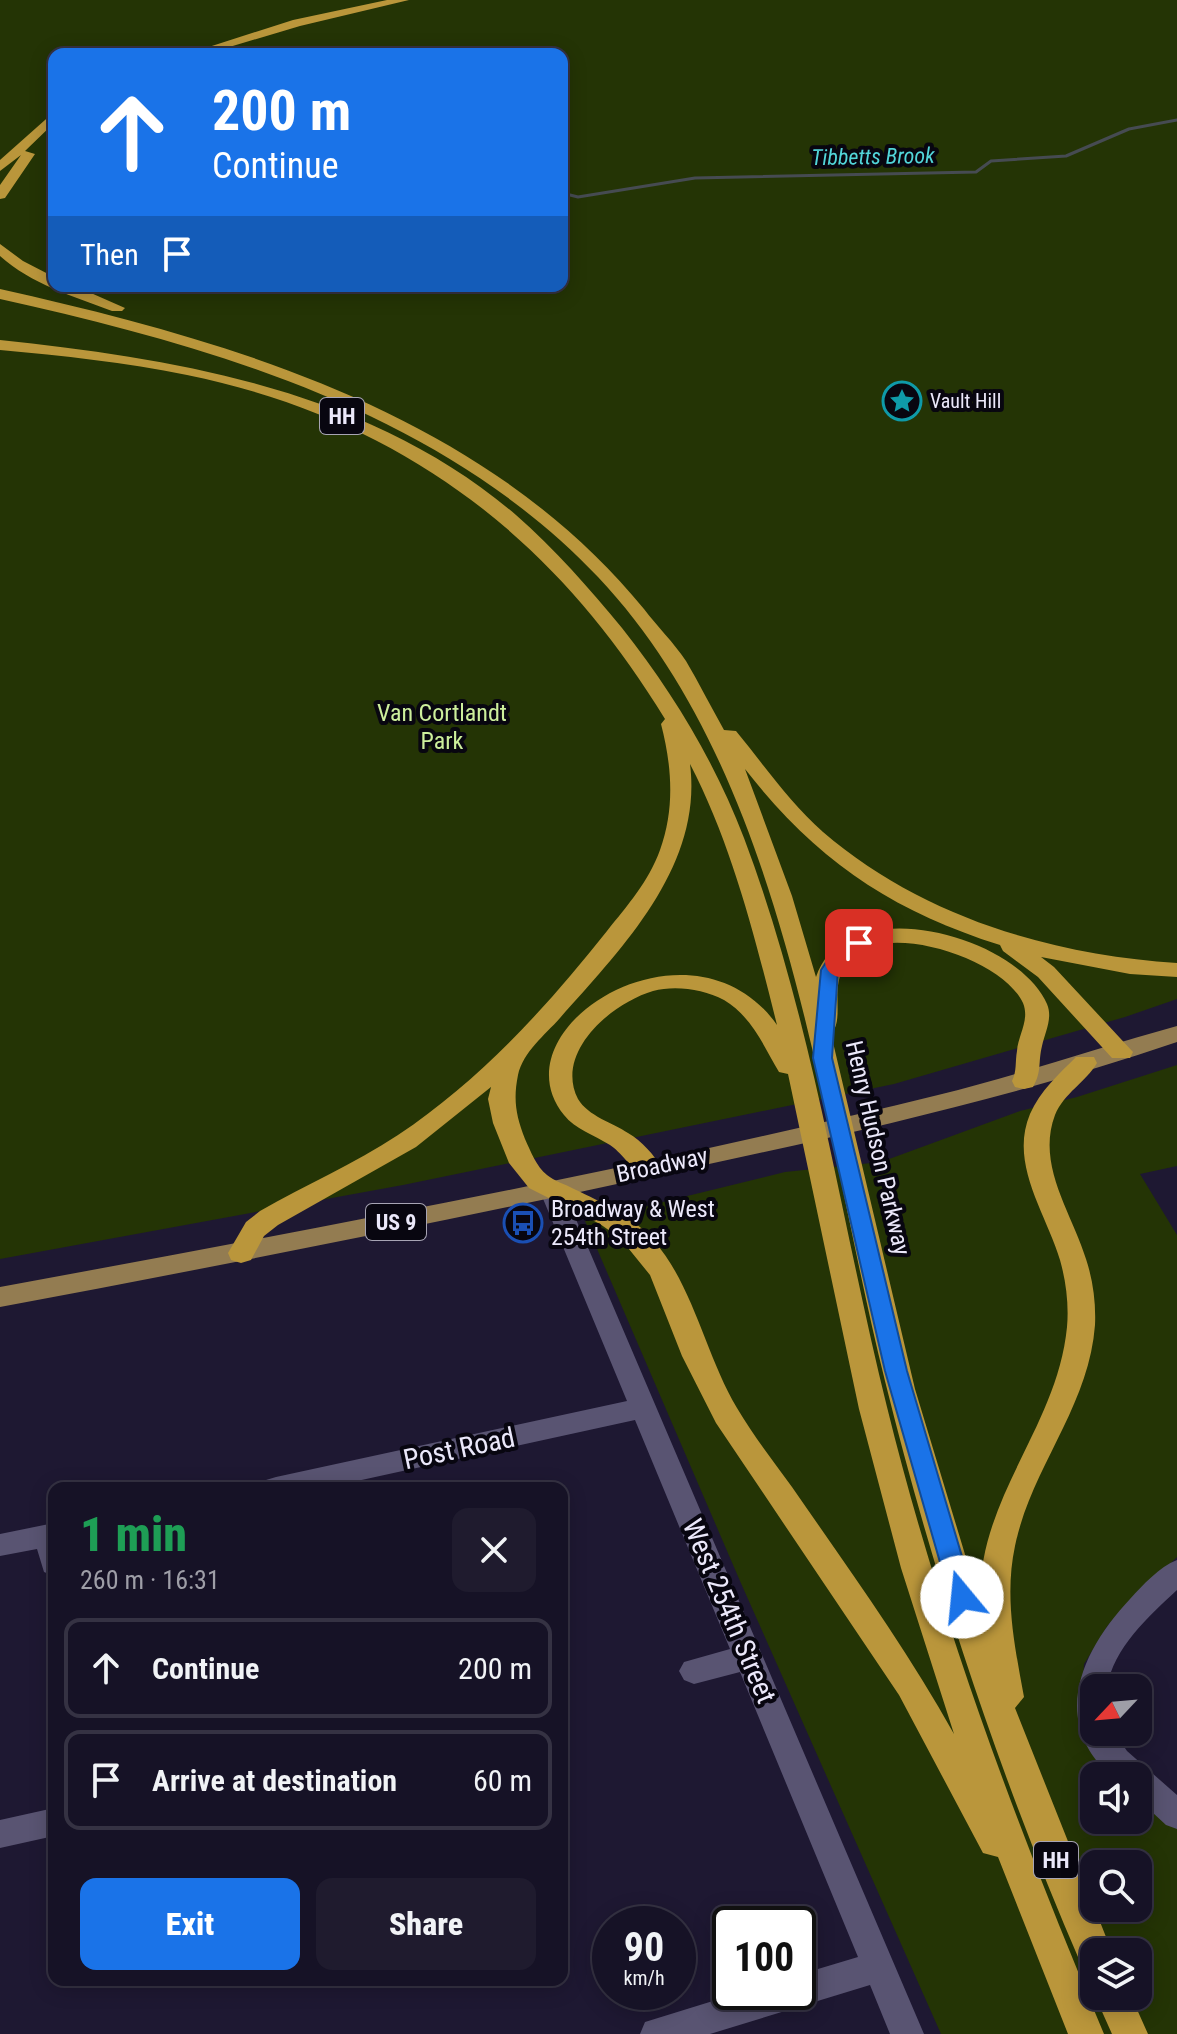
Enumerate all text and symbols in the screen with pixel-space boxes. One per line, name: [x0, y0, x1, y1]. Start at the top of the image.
text: 200 m: [212, 78, 351, 144]
icon: ahead: [80, 80, 184, 184]
water label: Tibbetts Brook: [811, 143, 935, 170]
text: Continue: [212, 145, 339, 187]
icon: arrive: [155, 232, 199, 276]
text: Then: [80, 237, 139, 272]
place icon: Vault Hill: [881, 380, 923, 422]
place label: Vault Hill: [930, 389, 1001, 413]
road number: HH: [320, 398, 364, 434]
park label: Van Cortlandt Park: [377, 699, 507, 755]
pin: [825, 909, 893, 977]
icon: arrive: [837, 921, 881, 965]
street label: Henry Hudson Parkway: [840, 1038, 916, 1258]
street label: Broadway: [614, 1142, 710, 1188]
place label: Broadway & West 254th Street: [551, 1195, 715, 1251]
bus stop icon: Broadway & West 254th Street: [502, 1202, 544, 1244]
road number: US 9: [366, 1204, 426, 1240]
street label: Post Road: [400, 1421, 518, 1476]
text: 1 min: [80, 1506, 187, 1563]
button: close: [452, 1508, 536, 1592]
street label: West 254th Street: [676, 1514, 783, 1708]
position arrow: [920, 1555, 1004, 1639]
text: 260 m · 16:31: [80, 1565, 220, 1595]
icon: ahead: [84, 1646, 128, 1690]
text: Continue: [152, 1651, 259, 1686]
text: 200 m: [458, 1651, 532, 1686]
north arrow: [1080, 1674, 1152, 1746]
map controls: [1080, 1674, 1152, 2010]
icon: arrive: [84, 1758, 128, 1802]
button: sound: [1080, 1762, 1152, 1834]
text: Arrive at destination: [152, 1763, 397, 1798]
text: 60 m: [473, 1763, 532, 1798]
road number: HH: [1034, 1842, 1078, 1878]
button: search: [1080, 1850, 1152, 1922]
button: Exit: [80, 1878, 300, 1970]
button: Share: [316, 1878, 536, 1970]
speed limit sign: 100: [712, 1906, 816, 2010]
text: 90: [624, 1924, 664, 1971]
button: layers: [1080, 1938, 1152, 2010]
text: km/h: [623, 1966, 665, 1990]

